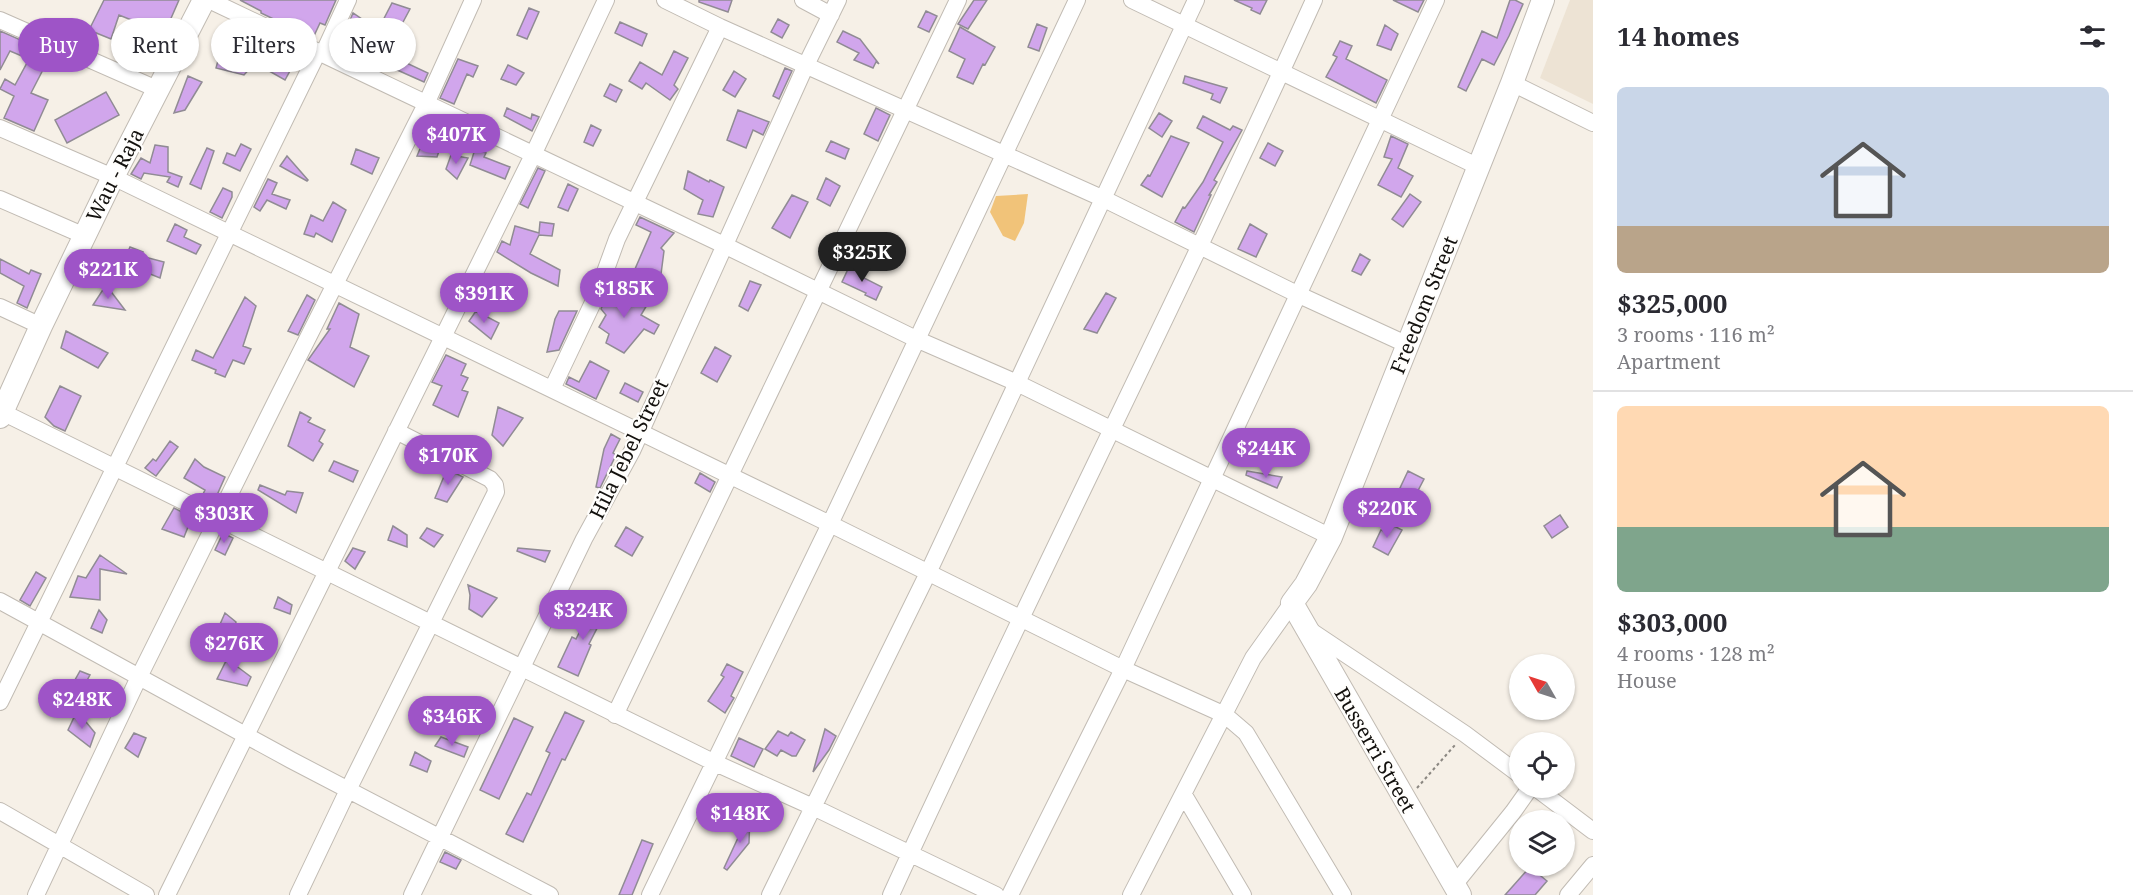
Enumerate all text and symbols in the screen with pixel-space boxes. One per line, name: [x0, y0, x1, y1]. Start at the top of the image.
chip: Buy: [18, 18, 99, 72]
chip: Rent: [111, 18, 199, 72]
chip: Filters: [211, 18, 317, 72]
chip: New: [329, 18, 416, 72]
text: 14 homes: [1617, 18, 1739, 54]
icon: filters: [2076, 20, 2109, 53]
pin: $407K: [414, 114, 498, 165]
text: $407K: [426, 120, 486, 147]
street label: Wau - Raja: [79, 123, 150, 226]
icon: home: [1809, 126, 1917, 234]
pin: $325K: [820, 232, 904, 283]
street label: Freedom Street: [1384, 232, 1463, 378]
text: $325K: [832, 238, 892, 265]
pin: $221K: [66, 249, 150, 300]
text: $221K: [78, 255, 138, 282]
pin: $185K: [582, 268, 666, 319]
pin: $391K: [442, 273, 526, 324]
text: $185K: [594, 274, 654, 301]
text: $391K: [454, 279, 514, 306]
text: $325,000: [1617, 285, 1727, 321]
text: 3 rooms · 116 m²: [1617, 321, 1775, 348]
text: Apartment: [1617, 348, 1721, 375]
street label: Hila Jebel Street: [583, 374, 674, 523]
pin: $244K: [1224, 428, 1308, 479]
text: $244K: [1236, 434, 1296, 461]
pin: $170K: [406, 435, 490, 486]
text: $170K: [418, 441, 478, 468]
icon: home: [1809, 445, 1917, 553]
pin: $220K: [1345, 488, 1429, 539]
pin: $303K: [182, 493, 266, 544]
text: $220K: [1357, 494, 1417, 521]
text: $303K: [194, 499, 254, 526]
pin: $324K: [541, 590, 625, 641]
text: $324K: [553, 596, 613, 623]
text: $303,000: [1617, 604, 1727, 640]
pin: $276K: [192, 623, 276, 674]
text: $276K: [204, 629, 264, 656]
text: 4 rooms · 128 m²: [1617, 640, 1775, 667]
north arrow: [1509, 654, 1575, 720]
map controls: [1509, 654, 1575, 876]
text: House: [1617, 667, 1677, 694]
pin: $248K: [40, 679, 124, 730]
street label: Busserri Street: [1329, 682, 1422, 817]
text: $248K: [52, 685, 112, 712]
pin: $346K: [410, 696, 494, 747]
text: $346K: [422, 702, 482, 729]
button: locate: [1509, 732, 1575, 798]
pin: $148K: [698, 793, 782, 844]
text: $148K: [710, 799, 770, 826]
button: layers: [1509, 810, 1575, 876]

